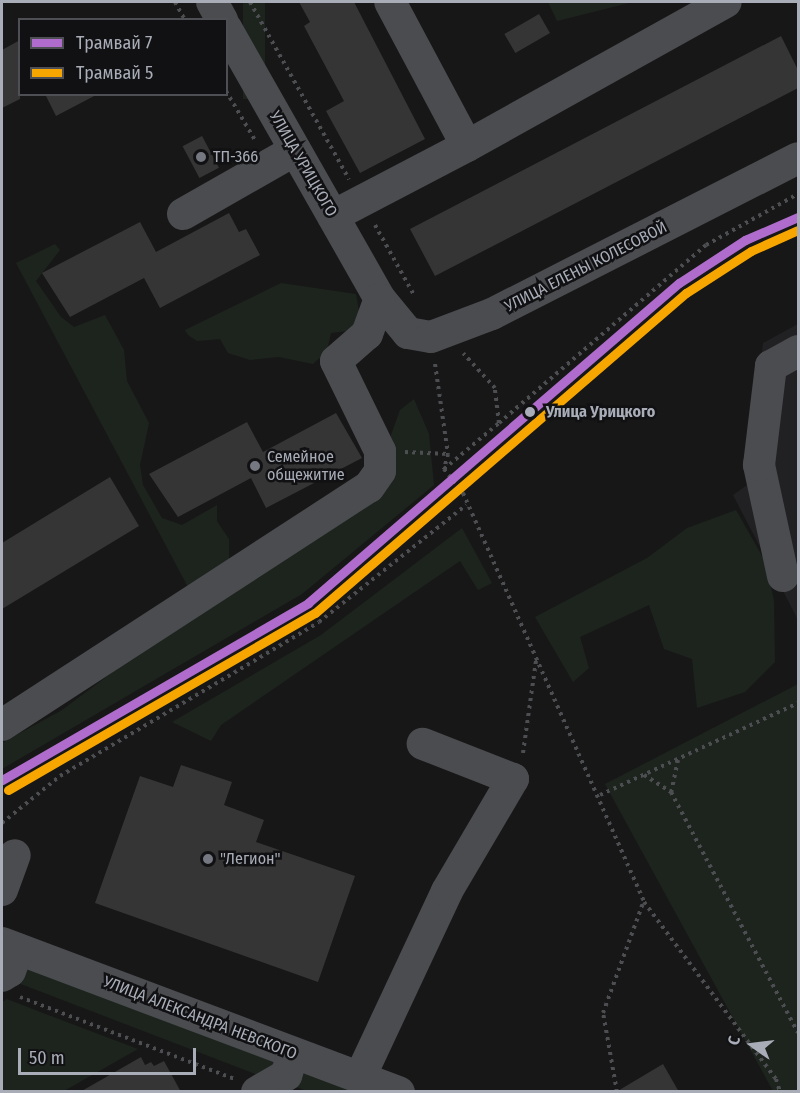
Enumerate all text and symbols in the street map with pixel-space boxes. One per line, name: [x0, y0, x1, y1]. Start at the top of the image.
legend: [18, 18, 228, 96]
text: Трамвай 7: [76, 32, 152, 54]
text: Трамвай 5: [76, 62, 153, 84]
street label: УЛИЦА УРИЦКОГО: [265, 108, 341, 220]
place label: ТП-366: [213, 147, 258, 167]
marker: ТП-366: [194, 150, 208, 164]
street label: УЛИЦА ЕЛЕНЫ КОЛЕСОВОЙ: [502, 218, 670, 316]
marker: Улица Урицкого: [519, 401, 541, 423]
place label: Улица Урицкого: [546, 402, 655, 422]
place label: Семейное общежитие: [267, 447, 345, 485]
marker: Семейное общежитие: [248, 459, 262, 473]
place label: "Легион": [220, 849, 281, 869]
marker: "Легион": [201, 852, 215, 866]
street label: УЛИЦА АЛЕКСАНДРА НЕВСКОГО: [101, 972, 299, 1064]
north arrow: [722, 1015, 782, 1075]
text: С: [724, 1034, 744, 1047]
scale bar: [21, 1036, 200, 1074]
text: 50 m: [29, 1047, 65, 1069]

